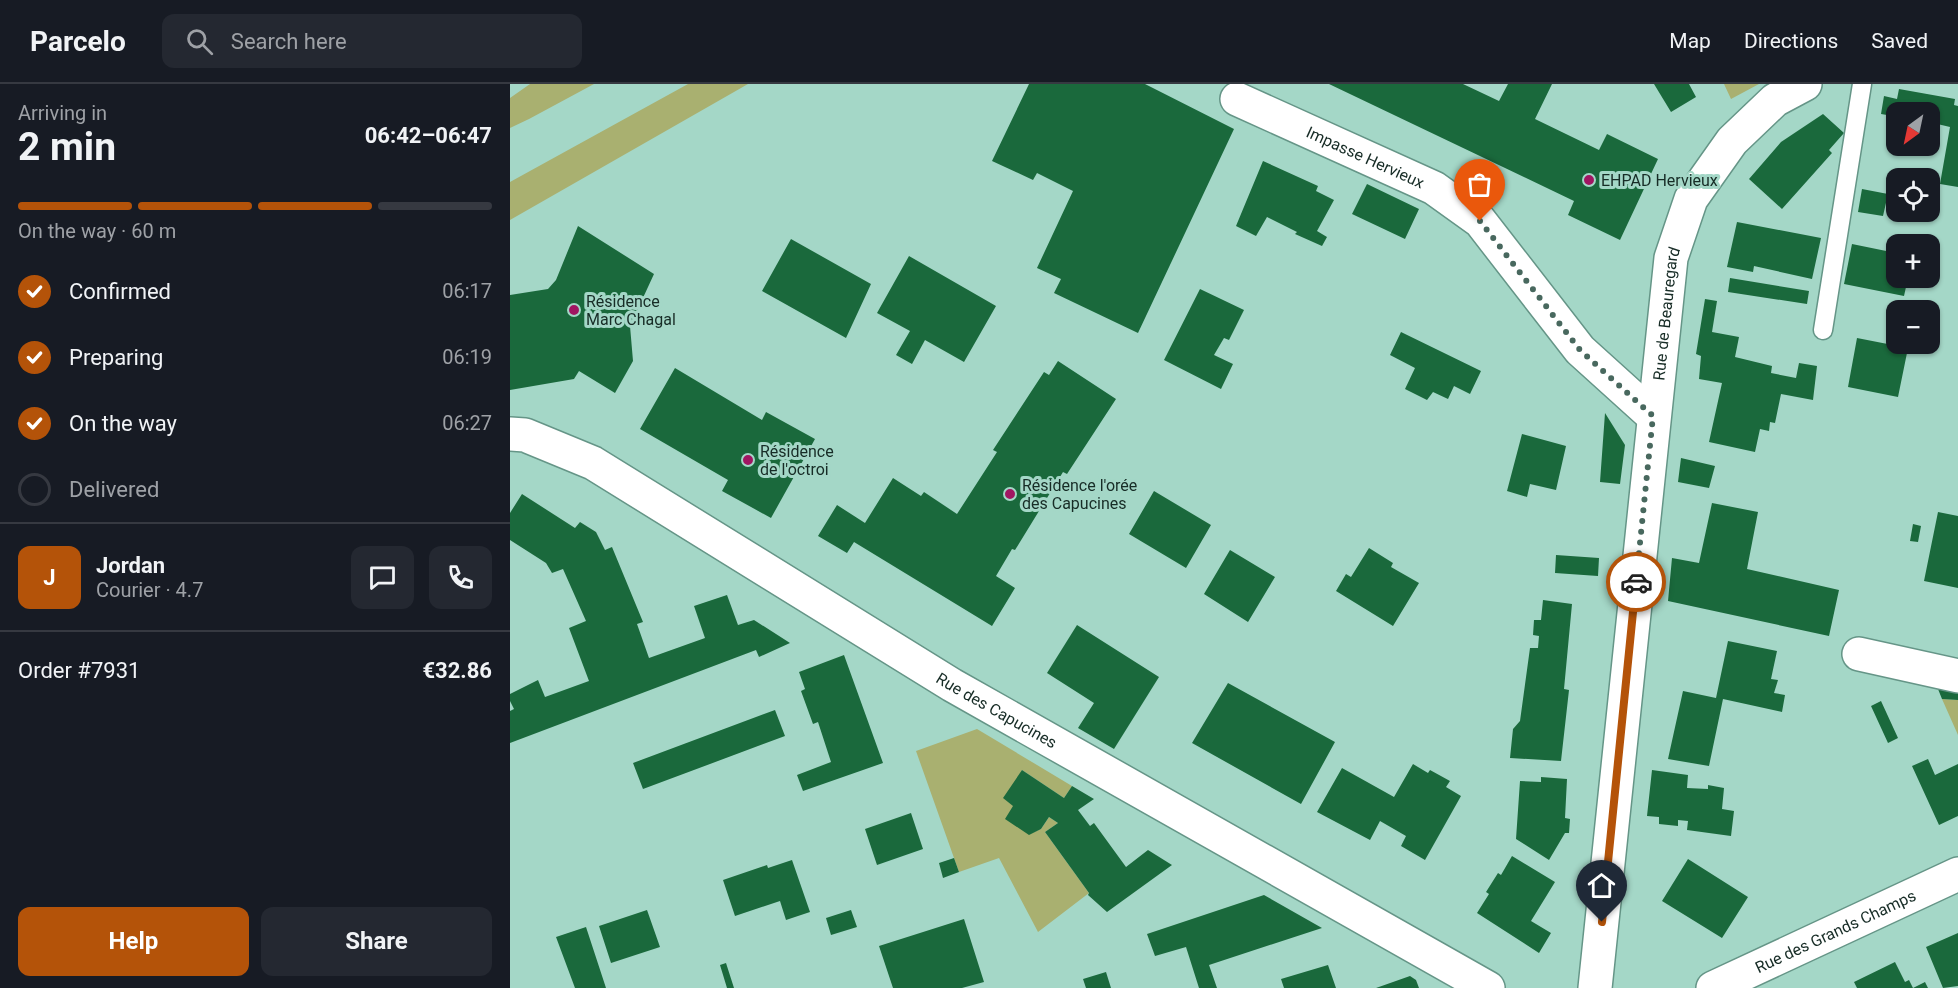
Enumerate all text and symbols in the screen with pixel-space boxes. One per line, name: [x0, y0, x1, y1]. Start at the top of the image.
search box: [162, 14, 582, 68]
text: Parcelo: [30, 25, 126, 58]
icon: search: [183, 25, 216, 58]
text: Search here: [231, 29, 347, 54]
text: Map: [1669, 29, 1711, 53]
text: Directions: [1744, 29, 1838, 53]
text: Saved: [1871, 29, 1928, 53]
text: Arriving in: [18, 101, 107, 125]
north arrow: [1886, 102, 1940, 156]
map controls: [1886, 102, 1940, 354]
text: 06:42–06:47: [365, 123, 492, 148]
street label: Impasse Hervieux: [1303, 123, 1427, 192]
text: 2 min: [18, 124, 116, 170]
pin: [1454, 159, 1505, 221]
icon: bag: [1463, 168, 1496, 201]
button: locate: [1886, 168, 1940, 222]
place label: EHPAD Hervieux: [1601, 171, 1718, 190]
marker: EHPAD Hervieux: [1582, 173, 1596, 187]
text: On the way · 60 m: [18, 219, 176, 243]
button: +: [1886, 234, 1940, 288]
street label: Rue de Beauregard: [1649, 244, 1684, 382]
icon: check: [18, 275, 51, 308]
text: Confirmed: [69, 279, 171, 304]
text: 06:17: [442, 279, 492, 303]
place label: Résidence Marc Chagal: [586, 292, 676, 329]
button: −: [1886, 300, 1940, 354]
marker: Résidence Marc Chagal: [567, 303, 581, 317]
icon: check: [18, 341, 51, 374]
text: Preparing: [69, 345, 163, 370]
text: 06:19: [442, 345, 492, 369]
icon: check: [18, 407, 51, 440]
text: On the way: [69, 411, 177, 436]
text: 06:27: [442, 411, 492, 435]
place label: Résidence de l'octroi: [760, 442, 834, 479]
marker: Résidence de l'octroi: [741, 453, 755, 467]
place label: Résidence l'orée des Capucines: [1022, 476, 1137, 513]
text: Delivered: [69, 477, 159, 502]
marker: Résidence l'orée des Capucines: [1003, 487, 1017, 501]
button: chat: [351, 546, 414, 609]
button: phone: [429, 546, 492, 609]
courier: [1606, 552, 1666, 612]
text: Jordan: [96, 553, 165, 578]
text: J: [43, 565, 56, 590]
icon: car: [1620, 566, 1653, 599]
text: Courier · 4.7: [96, 578, 203, 602]
text: Order #7931: [18, 658, 140, 683]
text: €32.86: [423, 658, 492, 683]
street label: Rue des Capucines: [933, 669, 1060, 752]
pin: [1576, 860, 1627, 922]
icon: home: [1585, 869, 1618, 902]
street label: Rue des Grands Champs: [1752, 886, 1919, 977]
button: Help: [18, 907, 249, 976]
button: Share: [261, 907, 492, 976]

